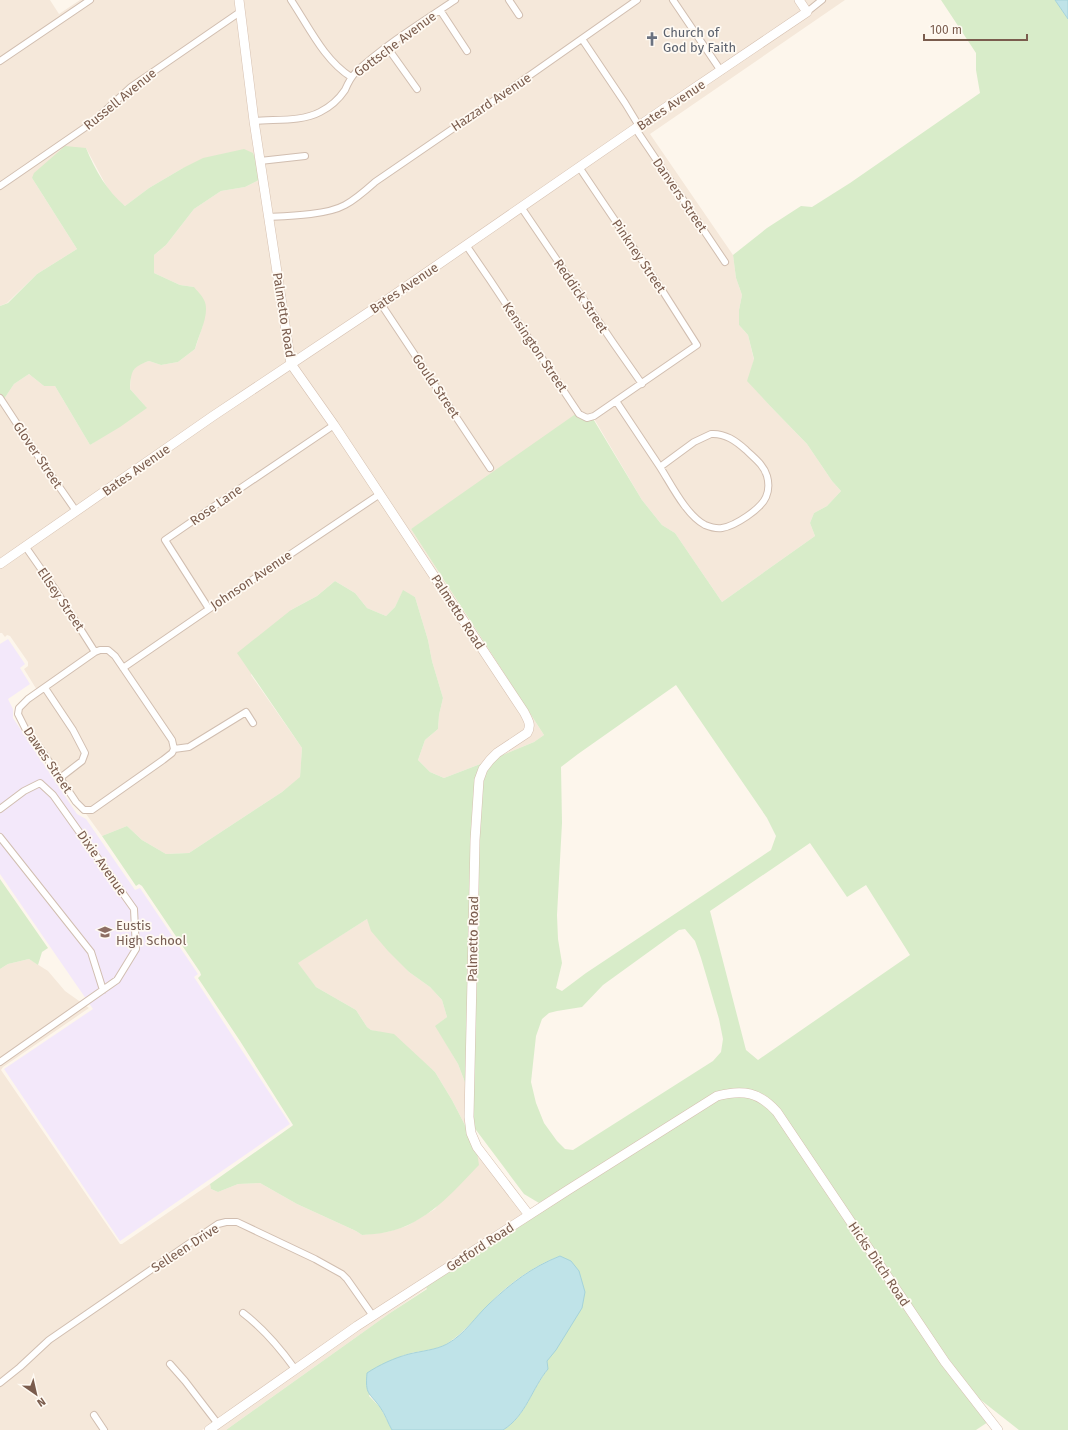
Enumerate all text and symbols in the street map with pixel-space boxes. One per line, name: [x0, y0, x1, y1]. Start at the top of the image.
street label: Gottsche Avenue: [351, 8, 439, 80]
scale bar: [924, 16, 1027, 42]
text: 100 m: [930, 23, 962, 37]
place label: Church of God by Faith: [663, 25, 736, 55]
church icon: Church of God by Faith: [644, 31, 660, 47]
street label: Russell Avenue: [81, 65, 159, 133]
street label: Hazzard Avenue: [448, 70, 534, 134]
street label: Bates Avenue: [634, 77, 708, 133]
street label: Danvers Street: [650, 155, 710, 235]
street label: Pinkney Street: [609, 216, 669, 296]
street label: Reddick Street: [551, 256, 611, 336]
street label: Bates Avenue: [367, 260, 441, 316]
street label: Palmetto Road: [270, 271, 298, 359]
street label: Kensington Street: [500, 299, 571, 395]
street label: Gould Street: [409, 351, 463, 421]
street label: Glover Street: [10, 419, 66, 491]
street label: Bates Avenue: [99, 441, 173, 499]
street label: Rose Lane: [187, 482, 245, 528]
street label: Johnson Avenue: [208, 547, 294, 613]
street label: Ellsey Street: [34, 565, 88, 634]
street label: Palmetto Road: [428, 572, 488, 652]
street label: Dawes Street: [20, 724, 76, 796]
street label: Dixie Avenue: [74, 828, 130, 898]
street label: Palmetto Road: [465, 896, 481, 982]
place label: Eustis High School: [116, 918, 186, 948]
school or university icon: Eustis High School: [97, 924, 113, 940]
street label: Hicks Ditch Road: [845, 1219, 913, 1309]
street label: Getford Road: [443, 1220, 517, 1274]
street label: Selleen Drive: [148, 1221, 222, 1275]
north arrow: [16, 1374, 56, 1414]
text: N: [35, 1394, 48, 1409]

